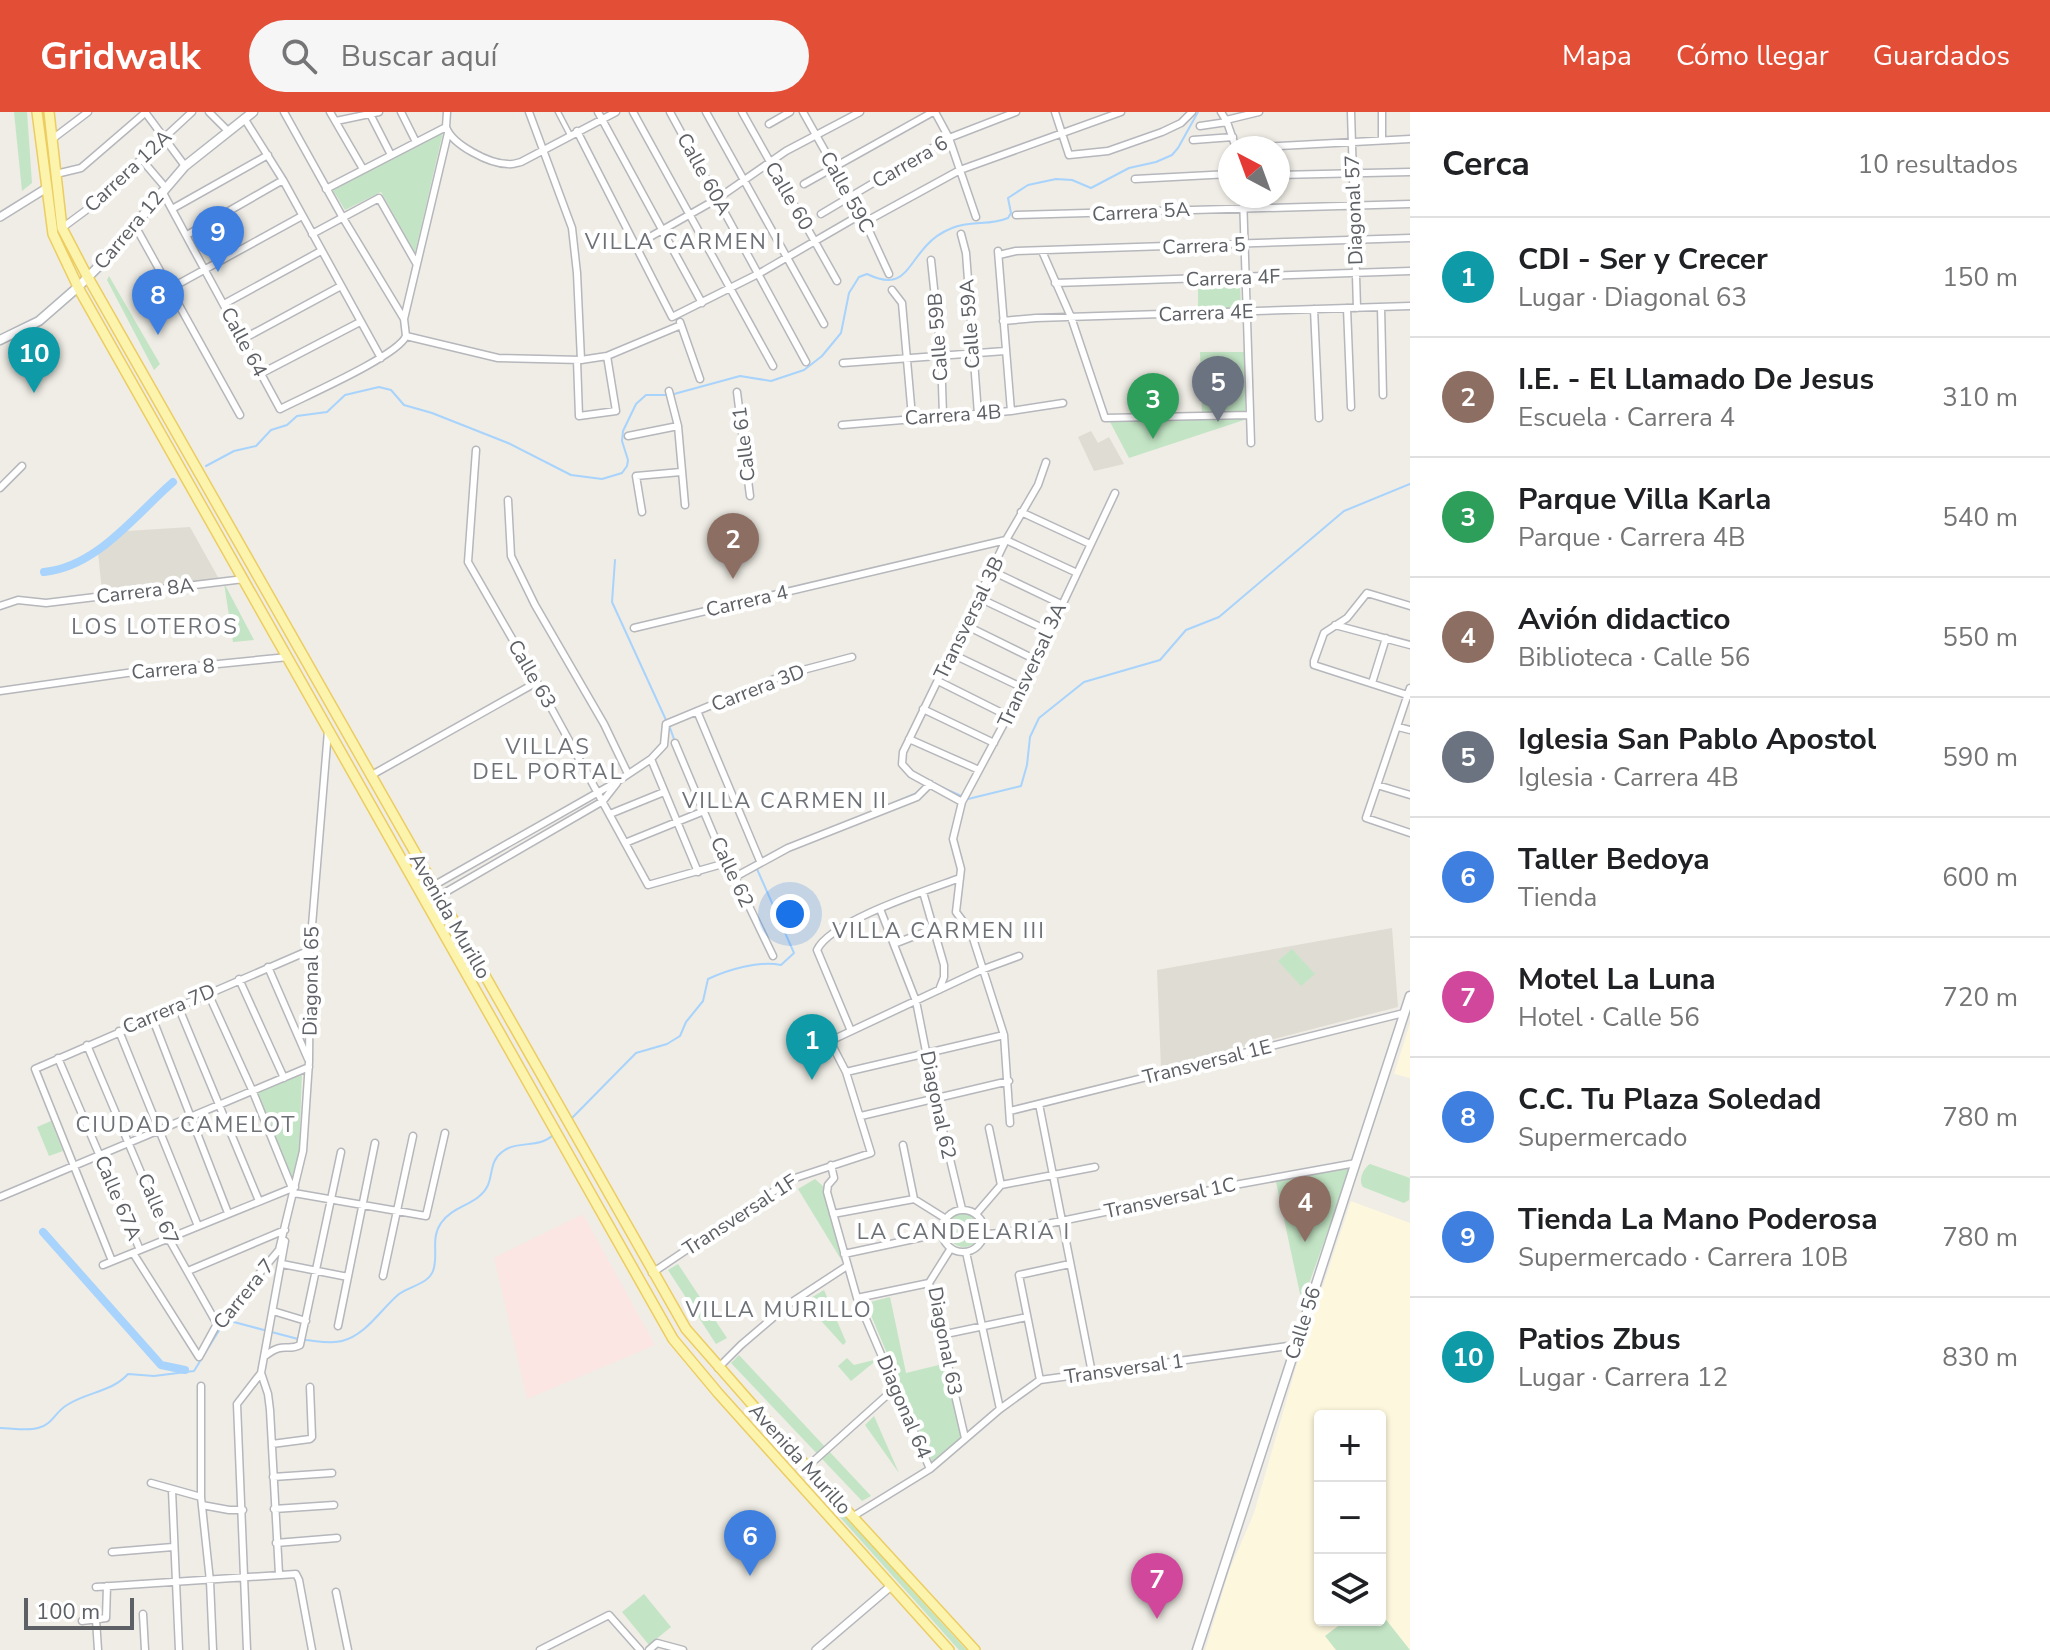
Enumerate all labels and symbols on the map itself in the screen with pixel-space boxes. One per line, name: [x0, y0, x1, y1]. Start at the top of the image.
street label: Carrera 12A: [79, 123, 178, 218]
street label: Calle 60A: [670, 128, 738, 220]
street label: Carrera 6: [867, 129, 953, 195]
north arrow: [1218, 136, 1290, 208]
street label: Calle 59C: [814, 147, 880, 237]
street label: Diagonal 57: [1339, 155, 1369, 265]
street label: Calle 60: [758, 157, 820, 235]
street label: Carrera 12: [88, 185, 170, 275]
street label: Carrera 5A: [1091, 196, 1191, 228]
pin: 9: [192, 206, 244, 272]
district label: VILLA CARMEN I: [584, 227, 783, 257]
street label: Carrera 5: [1162, 231, 1246, 261]
street label: Carrera 4F: [1185, 263, 1281, 293]
pin: 8: [132, 269, 184, 335]
street label: Calle 59A: [953, 278, 987, 370]
street label: Calle 59B: [921, 292, 955, 382]
street label: Carrera 4E: [1158, 298, 1254, 328]
street label: Calle 64: [214, 302, 274, 382]
pin: 10: [8, 327, 60, 393]
pin: 5: [1192, 356, 1244, 422]
pin: 3: [1127, 373, 1179, 439]
street label: Carrera 4B: [904, 398, 1002, 432]
street label: Calle 61: [726, 405, 762, 483]
pin: 2: [707, 513, 759, 579]
street label: Transversal 3B: [928, 552, 1010, 684]
street label: Carrera 8A: [95, 572, 196, 610]
street label: Carrera 4: [703, 578, 791, 624]
street label: Transversal 3A: [991, 598, 1073, 732]
district label: LOS LOTEROS: [71, 612, 239, 642]
street label: Calle 63: [501, 635, 563, 713]
street label: Carrera 8: [130, 652, 216, 686]
street label: Carrera 3D: [707, 658, 809, 718]
district label: VILLAS DEL PORTAL: [472, 732, 624, 787]
district label: VILLA CARMEN II: [681, 786, 888, 816]
street label: Calle 62: [704, 832, 760, 912]
street label: Avenida Murillo: [403, 848, 497, 984]
your location: [770, 894, 810, 934]
district label: VILLA CARMEN III: [831, 916, 1046, 946]
street label: Diagonal 65: [297, 926, 325, 1036]
street label: Carrera 7D: [119, 977, 219, 1041]
pin: 1: [786, 1014, 838, 1080]
street label: Transversal 1E: [1140, 1033, 1274, 1091]
street label: Diagonal 62: [913, 1048, 963, 1162]
district label: CIUDAD CAMELOT: [76, 1110, 296, 1140]
street label: Calle 67A: [88, 1151, 148, 1245]
street label: Transversal 1F: [678, 1168, 802, 1262]
street label: Calle 67: [131, 1169, 185, 1249]
street label: Transversal 1C: [1102, 1171, 1238, 1225]
pin: 4: [1279, 1176, 1331, 1242]
district label: LA CANDELARIA I: [857, 1217, 1071, 1247]
street label: Carrera 7: [207, 1253, 281, 1335]
street label: Calle 56: [1279, 1283, 1327, 1363]
street label: Diagonal 63: [921, 1284, 969, 1398]
district label: VILLA MURILLO: [684, 1295, 873, 1325]
street label: Transversal 1: [1063, 1347, 1185, 1391]
street label: Diagonal 64: [870, 1351, 938, 1463]
street label: Avenida Murillo: [743, 1397, 857, 1521]
pin: 6: [724, 1510, 776, 1576]
pin: 7: [1131, 1553, 1183, 1619]
scale bar: [24, 1594, 134, 1630]

